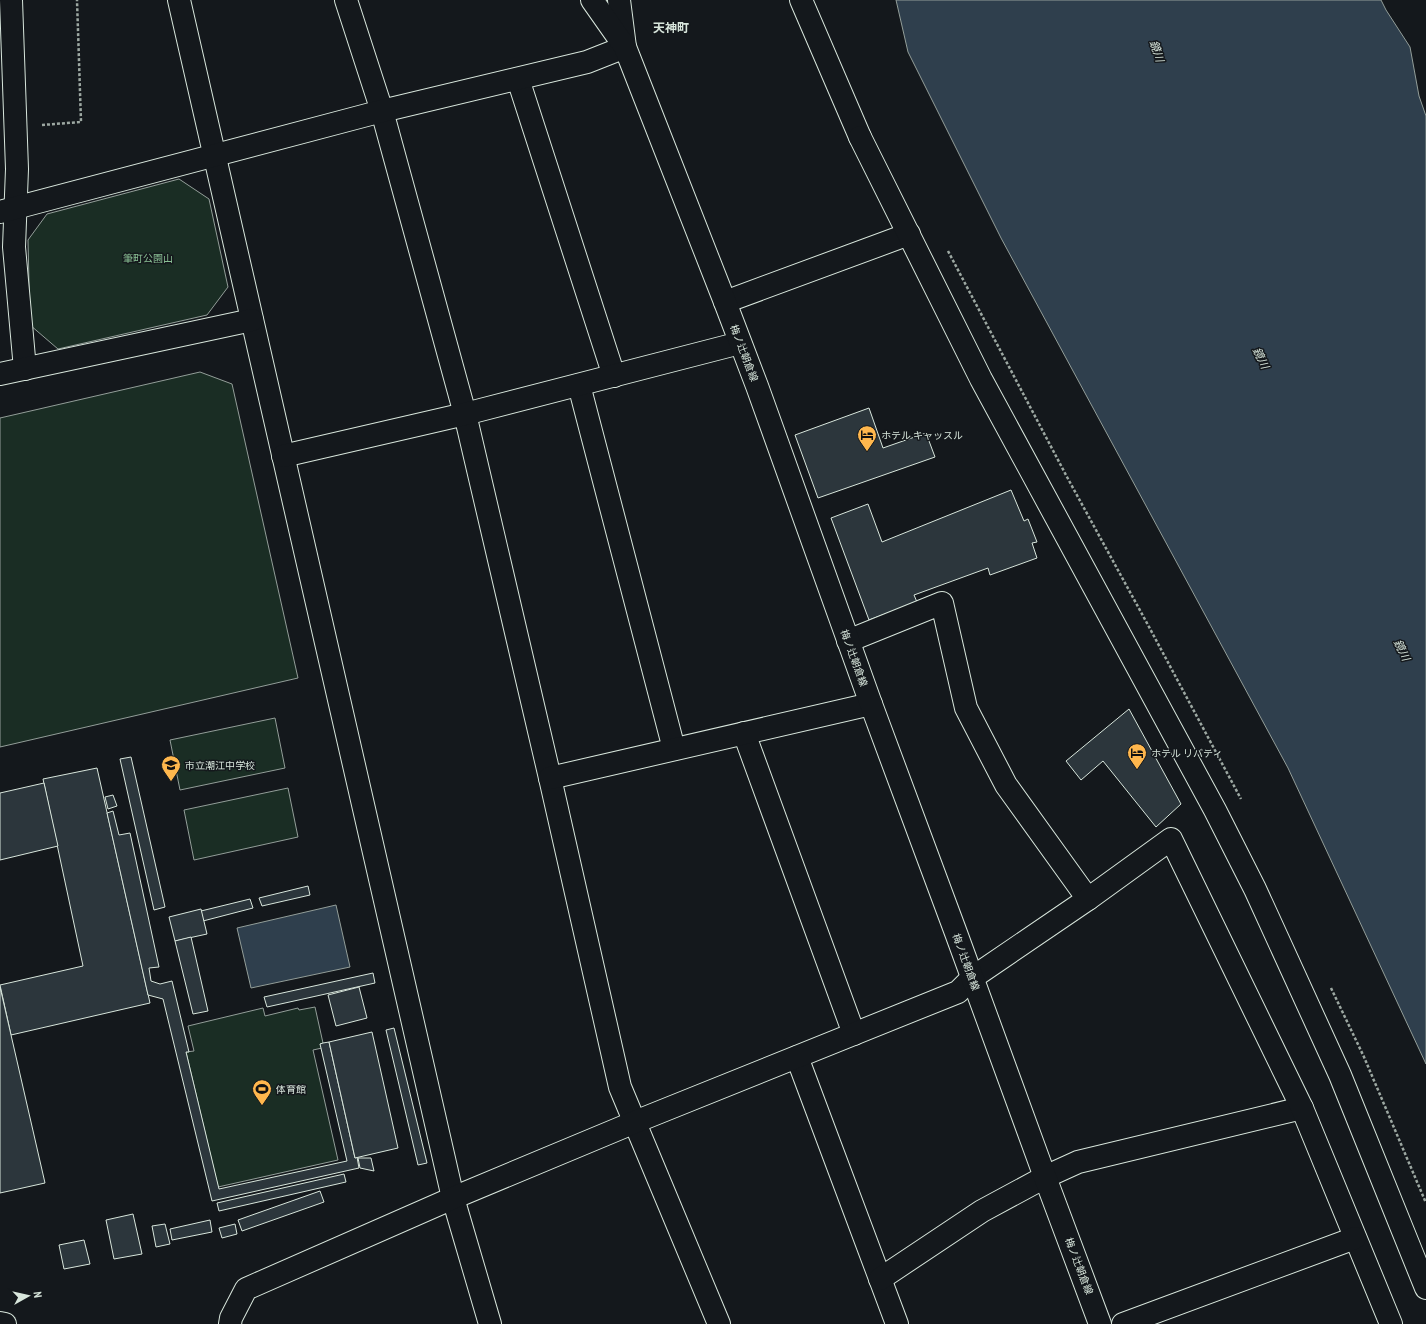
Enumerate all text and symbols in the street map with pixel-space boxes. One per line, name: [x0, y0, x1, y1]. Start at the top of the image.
district label: 天神町: [653, 20, 689, 35]
water label: 鏡川: [1147, 38, 1167, 65]
park label: 筆町公園山: [123, 252, 173, 265]
street label: 梅ノ辻朝倉線: [727, 323, 761, 383]
water label: 鏡川: [1250, 345, 1273, 372]
hotel icon: ホテル キャッスル: [856, 424, 878, 452]
place label: ホテル キャッスル: [881, 429, 963, 442]
street label: 梅ノ辻朝倉線: [838, 628, 870, 688]
water label: 鏡川: [1391, 637, 1414, 664]
hotel icon: ホテル リバティ: [1126, 742, 1148, 770]
place label: ホテル リバティ: [1151, 747, 1223, 760]
school or university icon: 市立潮江中学校: [160, 754, 182, 782]
place label: 市立潮江中学校: [185, 759, 255, 772]
street label: 梅ノ辻朝倉線: [950, 932, 982, 992]
sports icon: 体育館: [251, 1078, 273, 1106]
place label: 体育館: [276, 1083, 306, 1096]
street label: 梅ノ辻朝倉線: [1062, 1236, 1096, 1296]
north arrow: [8, 1276, 48, 1316]
text: N: [31, 1291, 45, 1299]

